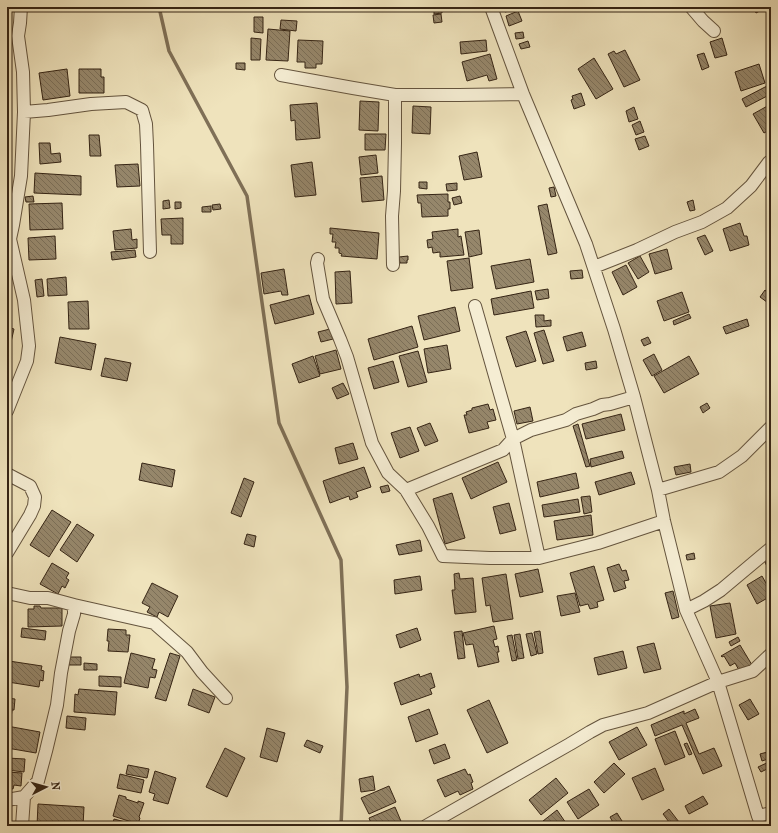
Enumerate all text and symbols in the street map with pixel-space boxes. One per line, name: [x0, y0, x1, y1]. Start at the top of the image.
north arrow: [26, 767, 66, 807]
text: N: [49, 781, 62, 791]

